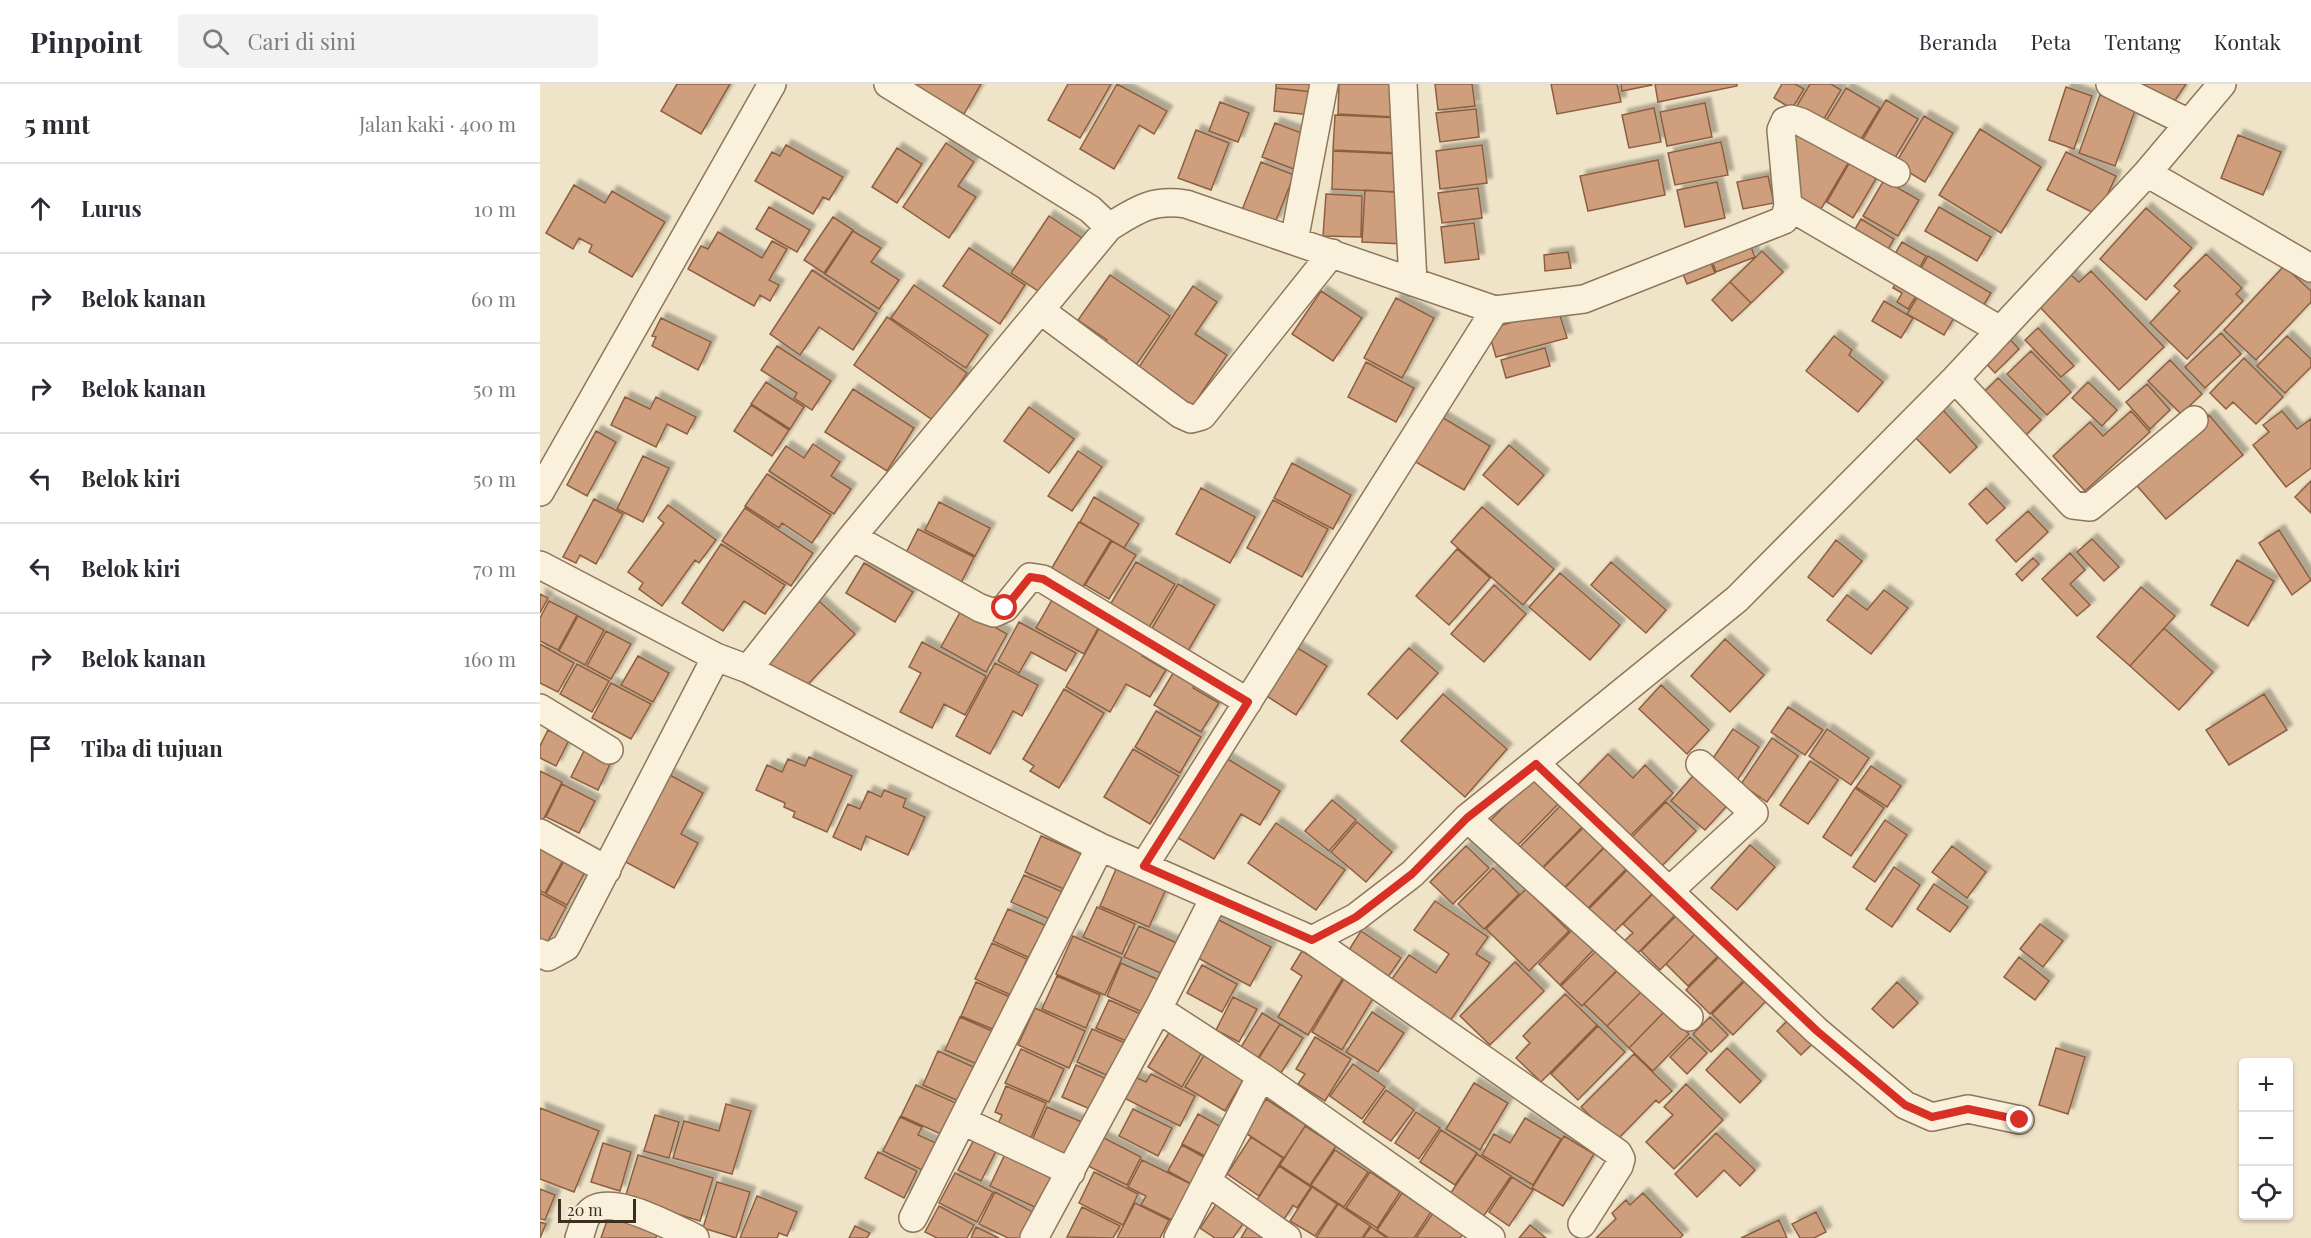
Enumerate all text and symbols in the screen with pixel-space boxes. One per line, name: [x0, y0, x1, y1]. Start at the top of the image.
search box: [178, 14, 598, 68]
text: Pinpoint: [30, 23, 142, 60]
icon: search: [199, 25, 232, 58]
text: Cari di sini: [247, 26, 356, 56]
text: Beranda: [1919, 27, 1998, 55]
text: Peta: [2031, 27, 2071, 55]
text: Tentang: [2104, 27, 2181, 55]
text: Kontak: [2214, 27, 2281, 55]
text: 5 mnt: [24, 106, 90, 141]
text: Jalan kaki · 400 m: [359, 110, 516, 137]
icon: ahead: [24, 192, 57, 225]
text: Lurus: [81, 193, 142, 223]
text: 10 m: [474, 195, 516, 222]
icon: right: [24, 282, 57, 315]
text: Belok kanan: [81, 283, 206, 313]
text: 60 m: [471, 285, 516, 312]
icon: right: [24, 372, 57, 405]
text: Belok kanan: [81, 373, 206, 403]
text: 50 m: [473, 375, 516, 402]
icon: left: [24, 462, 57, 495]
text: Belok kiri: [81, 463, 180, 493]
text: 50 m: [473, 465, 516, 492]
icon: left: [24, 552, 57, 585]
text: Belok kiri: [81, 553, 180, 583]
text: 70 m: [473, 555, 516, 582]
route start: [991, 594, 1017, 620]
icon: right: [24, 642, 57, 675]
text: Belok kanan: [81, 643, 206, 673]
text: 160 m: [464, 645, 516, 672]
icon: arrive: [24, 732, 57, 765]
text: Tiba di tujuan: [81, 733, 223, 763]
map controls: [2239, 1058, 2293, 1220]
button: +: [2239, 1058, 2293, 1112]
route end: [2006, 1106, 2032, 1132]
button: −: [2239, 1112, 2293, 1166]
button: locate: [2239, 1166, 2293, 1220]
scale bar: [558, 1196, 636, 1224]
text: 20 m: [567, 1199, 602, 1220]

